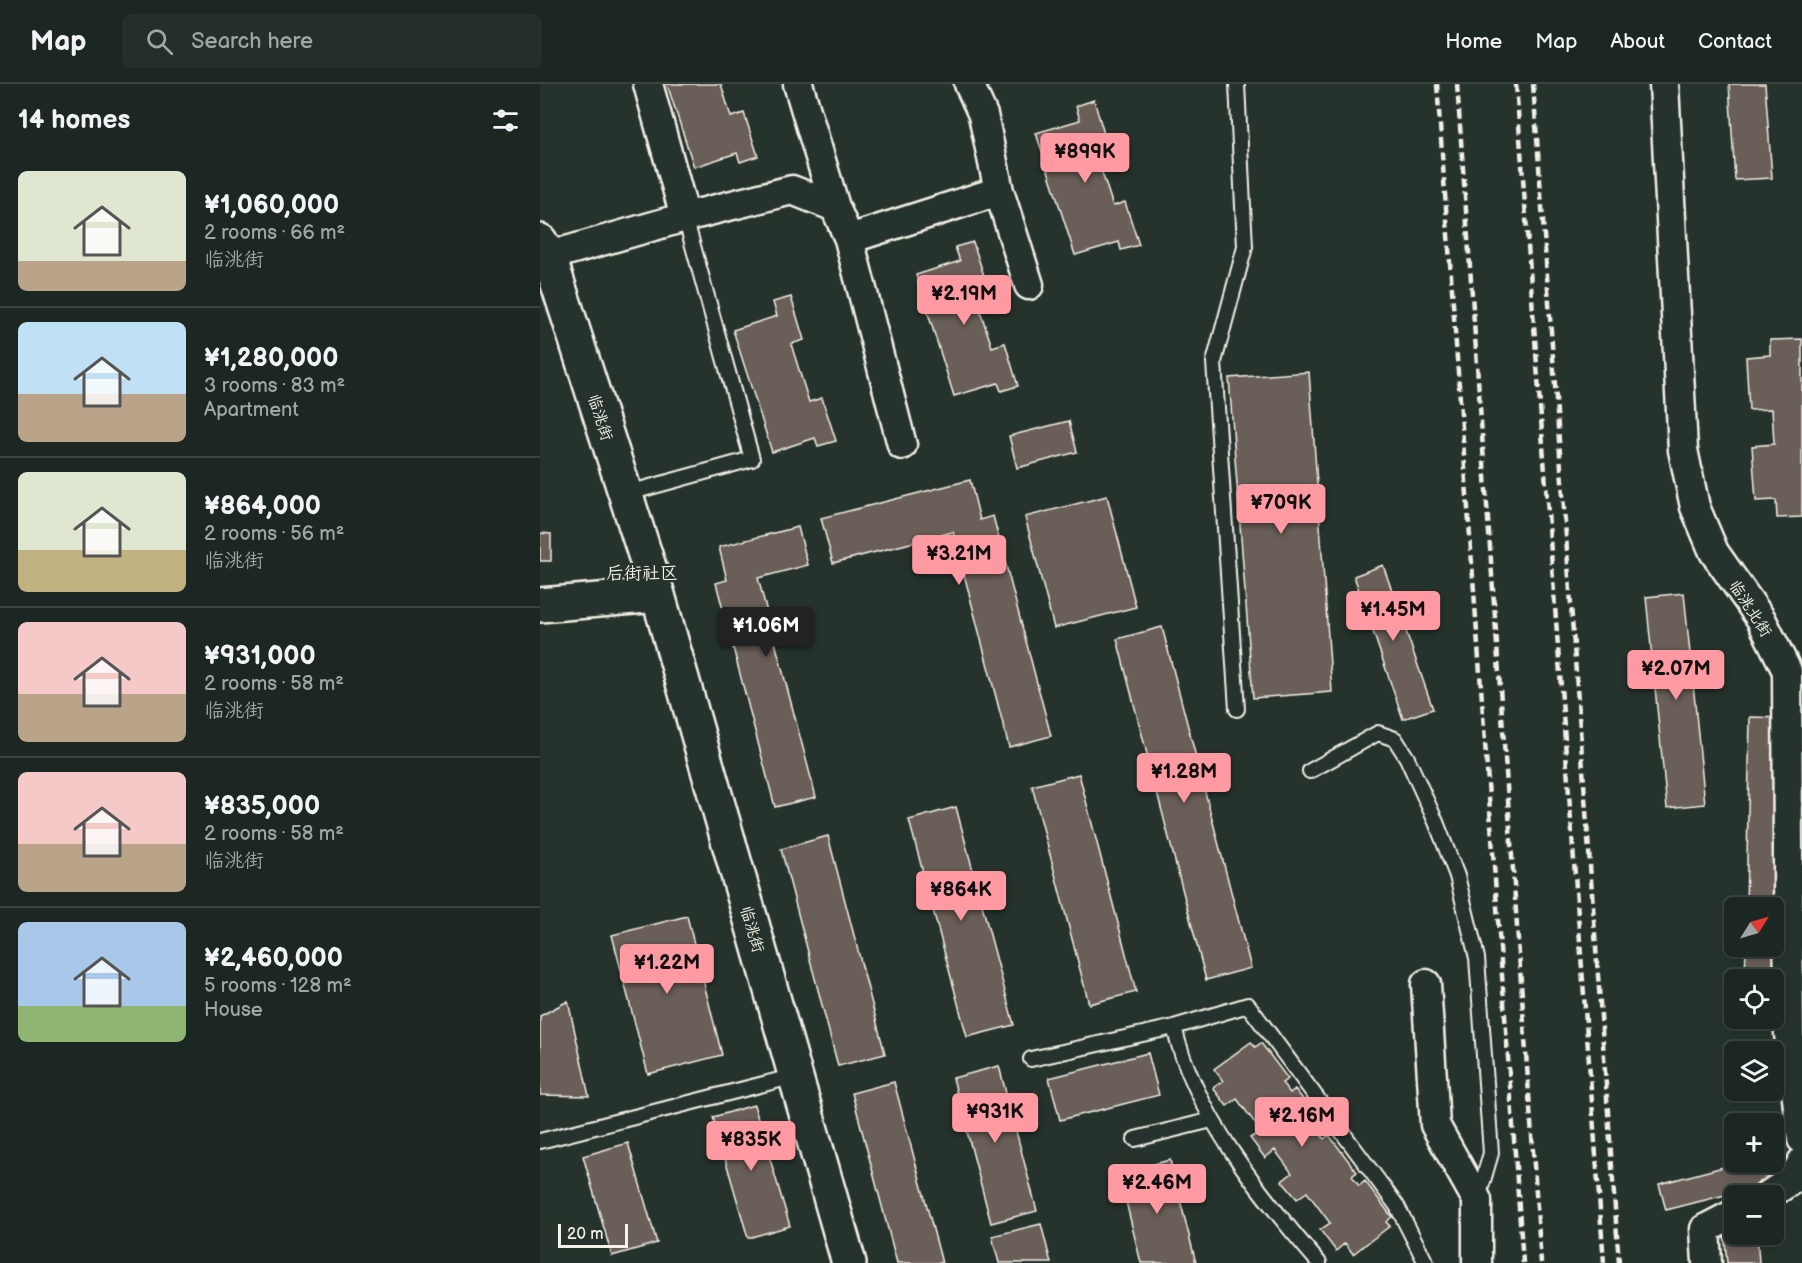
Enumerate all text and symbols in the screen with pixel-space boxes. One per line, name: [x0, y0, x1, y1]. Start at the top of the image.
search box: [122, 14, 542, 68]
text: Map: [30, 25, 86, 58]
icon: search: [143, 25, 176, 58]
text: Search here: [191, 28, 313, 55]
text: Home: [1445, 29, 1502, 54]
text: Map: [1535, 29, 1577, 54]
text: About: [1610, 29, 1665, 54]
text: Contact: [1698, 29, 1772, 54]
icon: filters: [489, 104, 522, 137]
text: 14 homes: [18, 105, 130, 136]
pin: ¥899K: [1043, 133, 1127, 184]
text: ¥899K: [1054, 140, 1116, 164]
text: ¥1,060,000: [204, 190, 339, 221]
icon: home: [66, 195, 138, 267]
text: 2 rooms · 66 m²: [204, 221, 345, 245]
text: 临洮街: [204, 248, 264, 272]
pin: ¥2.19M: [915, 275, 1013, 326]
text: ¥2.19M: [931, 282, 997, 306]
text: ¥1,280,000: [204, 343, 338, 374]
icon: home: [66, 346, 138, 418]
text: 3 rooms · 83 m²: [204, 374, 345, 398]
street label: 临洮街: [583, 392, 616, 443]
text: Apartment: [204, 398, 299, 422]
pin: ¥709K: [1239, 484, 1323, 535]
text: ¥864,000: [204, 491, 321, 522]
text: ¥709K: [1250, 491, 1312, 515]
icon: home: [66, 496, 138, 568]
text: 2 rooms · 56 m²: [204, 522, 344, 546]
pin: ¥3.21M: [910, 535, 1008, 586]
text: ¥3.21M: [926, 542, 992, 566]
text: 临洮街: [204, 549, 264, 573]
district label: 后街社区: [606, 563, 678, 584]
street label: 临洮北街: [1724, 577, 1775, 641]
pin: ¥1.45M: [1344, 591, 1442, 642]
text: ¥1.45M: [1360, 598, 1426, 622]
pin: ¥1.06M: [717, 607, 815, 658]
text: ¥1.06M: [733, 614, 799, 638]
text: ¥931,000: [204, 641, 316, 672]
icon: home: [66, 646, 138, 718]
pin: ¥2.07M: [1627, 650, 1725, 701]
text: ¥2.07M: [1641, 657, 1711, 681]
text: 2 rooms · 58 m²: [204, 672, 344, 696]
text: 临洮街: [204, 699, 264, 723]
pin: ¥1.28M: [1135, 753, 1233, 804]
text: ¥1.28M: [1151, 760, 1217, 784]
text: ¥835,000: [204, 791, 320, 822]
icon: home: [66, 796, 138, 868]
text: 2 rooms · 58 m²: [204, 822, 344, 846]
text: 临洮街: [204, 849, 264, 873]
pin: ¥864K: [919, 871, 1003, 922]
text: ¥864K: [930, 878, 992, 902]
north arrow: [1724, 897, 1784, 957]
map controls: [1724, 897, 1784, 1245]
street label: 临洮街: [736, 904, 767, 955]
text: ¥2,460,000: [204, 943, 343, 974]
pin: ¥1.22M: [618, 944, 716, 995]
icon: home: [66, 946, 138, 1018]
text: ¥1.22M: [634, 951, 700, 975]
button: locate: [1724, 969, 1784, 1029]
text: 5 rooms · 128 m²: [204, 974, 352, 998]
text: House: [204, 998, 263, 1022]
button: layers: [1724, 1041, 1784, 1101]
pin: ¥931K: [953, 1093, 1037, 1144]
pin: ¥2.16M: [1253, 1097, 1351, 1148]
text: ¥931K: [966, 1100, 1024, 1124]
text: ¥2.16M: [1269, 1104, 1335, 1128]
button: +: [1724, 1113, 1784, 1173]
pin: ¥835K: [709, 1121, 793, 1172]
text: ¥835K: [720, 1128, 782, 1152]
pin: ¥2.46M: [1108, 1164, 1206, 1215]
text: ¥2.46M: [1122, 1171, 1192, 1195]
button: −: [1724, 1185, 1784, 1245]
scale bar: [558, 1221, 628, 1248]
text: 20 m: [567, 1225, 603, 1244]

